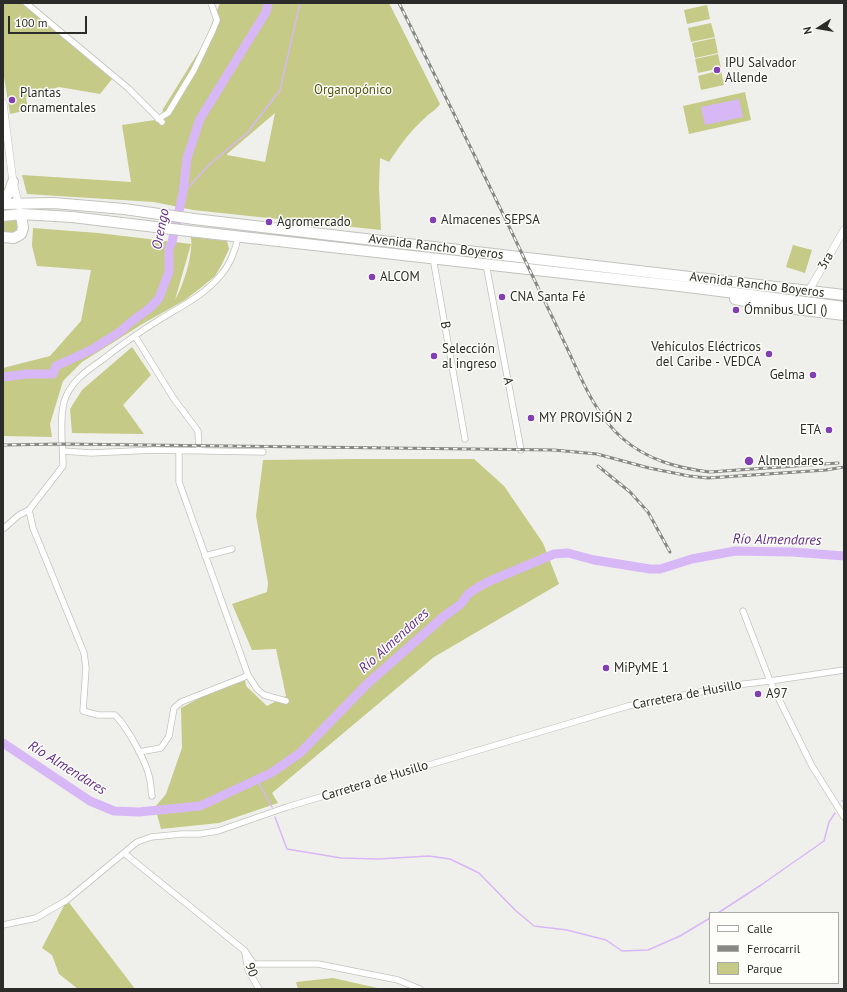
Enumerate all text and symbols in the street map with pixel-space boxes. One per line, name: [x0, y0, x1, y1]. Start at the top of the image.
scale bar: [10, 8, 89, 34]
north arrow: [799, 8, 839, 48]
text: 100 m: [15, 15, 48, 30]
text: N: [800, 26, 815, 35]
place label: IPU Salvador Allende: [725, 55, 796, 86]
marker: IPU Salvador Allende: [712, 65, 722, 75]
park label: Organopónico: [314, 82, 392, 98]
place label: Plantas ornamentales: [20, 85, 96, 116]
marker: Plantas ornamentales: [7, 95, 17, 105]
water label: Orengo: [149, 207, 173, 251]
place label: Almacenes SEPSA: [441, 212, 540, 228]
place label: Agromercado: [277, 214, 351, 230]
marker: Almacenes SEPSA: [428, 215, 438, 225]
marker: Agromercado: [264, 217, 274, 227]
street label: Avenida Rancho Boyeros: [368, 231, 504, 263]
street label: 3ra: [815, 249, 837, 273]
place label: ALCOM: [380, 269, 420, 285]
street label: Avenida Rancho Boyeros: [689, 269, 825, 301]
marker: ALCOM: [367, 272, 377, 282]
place label: CNA Santa Fé: [510, 289, 585, 305]
marker: CNA Santa Fé: [497, 292, 507, 302]
place label: Ómnibus UCI (): [744, 302, 827, 318]
marker: Ómnibus UCI (): [731, 305, 741, 315]
street label: B: [437, 320, 453, 330]
place label: Vehículos Eléctricos del Caribe - VEDCA: [651, 339, 761, 370]
place label: Selección al ingreso: [442, 341, 497, 372]
marker: Vehículos Eléctricos del Caribe - VEDCA: [764, 349, 774, 359]
marker: Selección al ingreso: [429, 351, 439, 361]
place label: Gelma: [770, 367, 805, 383]
marker: Gelma: [808, 370, 818, 380]
street label: A: [500, 376, 516, 386]
place label: MY PROVISiÓN 2: [539, 410, 633, 426]
marker: MY PROVISiÓN 2: [526, 413, 536, 423]
place label: ETA: [800, 422, 821, 438]
marker: ETA: [824, 425, 834, 435]
place label: Almendares: [758, 453, 824, 469]
marker: Almendares: [743, 455, 755, 467]
water label: Río Almendares: [733, 531, 821, 549]
water label: Río Almendares: [355, 605, 433, 677]
place label: MiPyME 1: [614, 660, 669, 676]
marker: MiPyME 1: [601, 663, 611, 673]
street label: Carretera de Husillo: [631, 677, 743, 713]
place label: A97: [766, 686, 788, 702]
marker: A97: [753, 689, 763, 699]
water label: Río Almendares: [25, 737, 109, 799]
street label: Carretera de Husillo: [320, 757, 430, 805]
legend: [709, 912, 839, 984]
text: Calle: [747, 921, 773, 936]
text: Ferrocarril: [747, 941, 800, 956]
street label: 90: [241, 961, 261, 979]
text: Parque: [747, 961, 782, 976]

